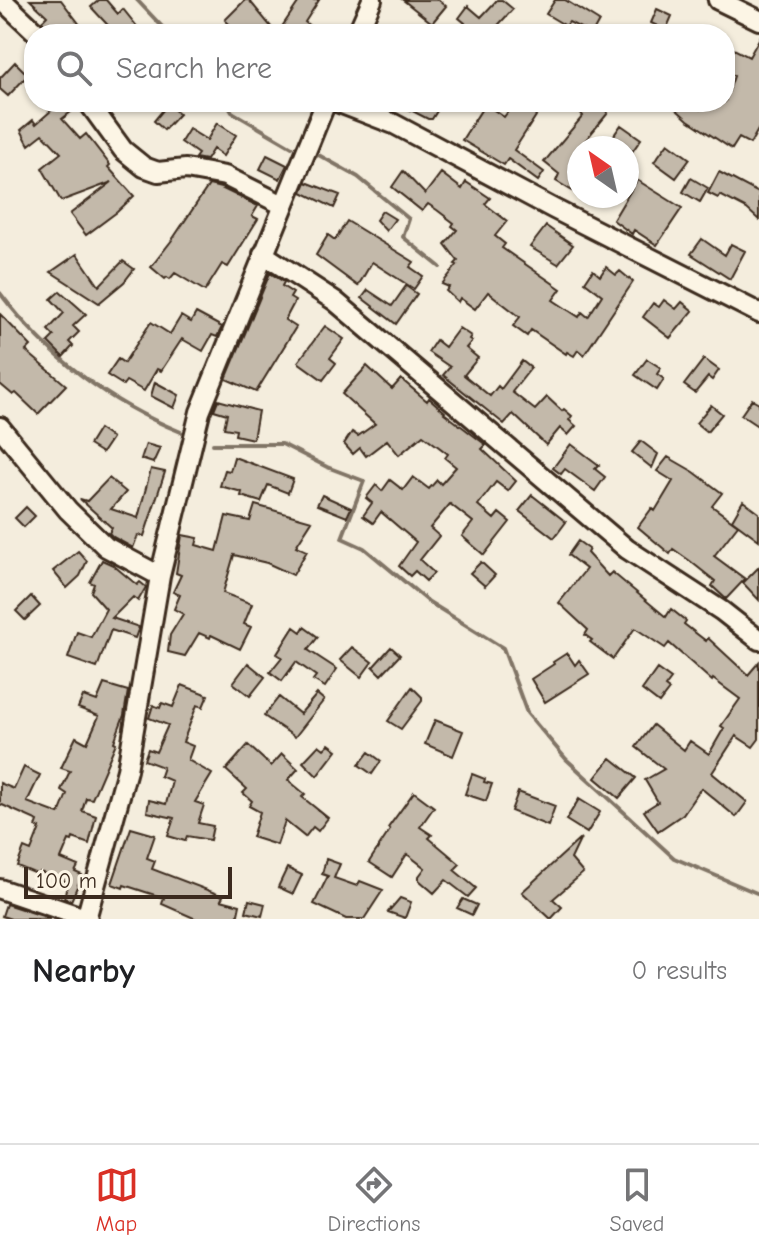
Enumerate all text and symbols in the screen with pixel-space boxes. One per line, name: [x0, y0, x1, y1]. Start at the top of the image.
search box: [24, 24, 735, 112]
icon: search: [52, 46, 96, 90]
text: Search here: [116, 51, 272, 86]
north arrow: [567, 136, 639, 208]
scale bar: [24, 863, 232, 899]
text: 100 m: [36, 868, 97, 894]
text: Nearby: [32, 951, 135, 991]
text: 0 results: [632, 956, 727, 986]
tab: Map: [95, 1163, 139, 1237]
tab: Directions: [328, 1163, 421, 1237]
tab: Saved: [610, 1163, 664, 1237]

